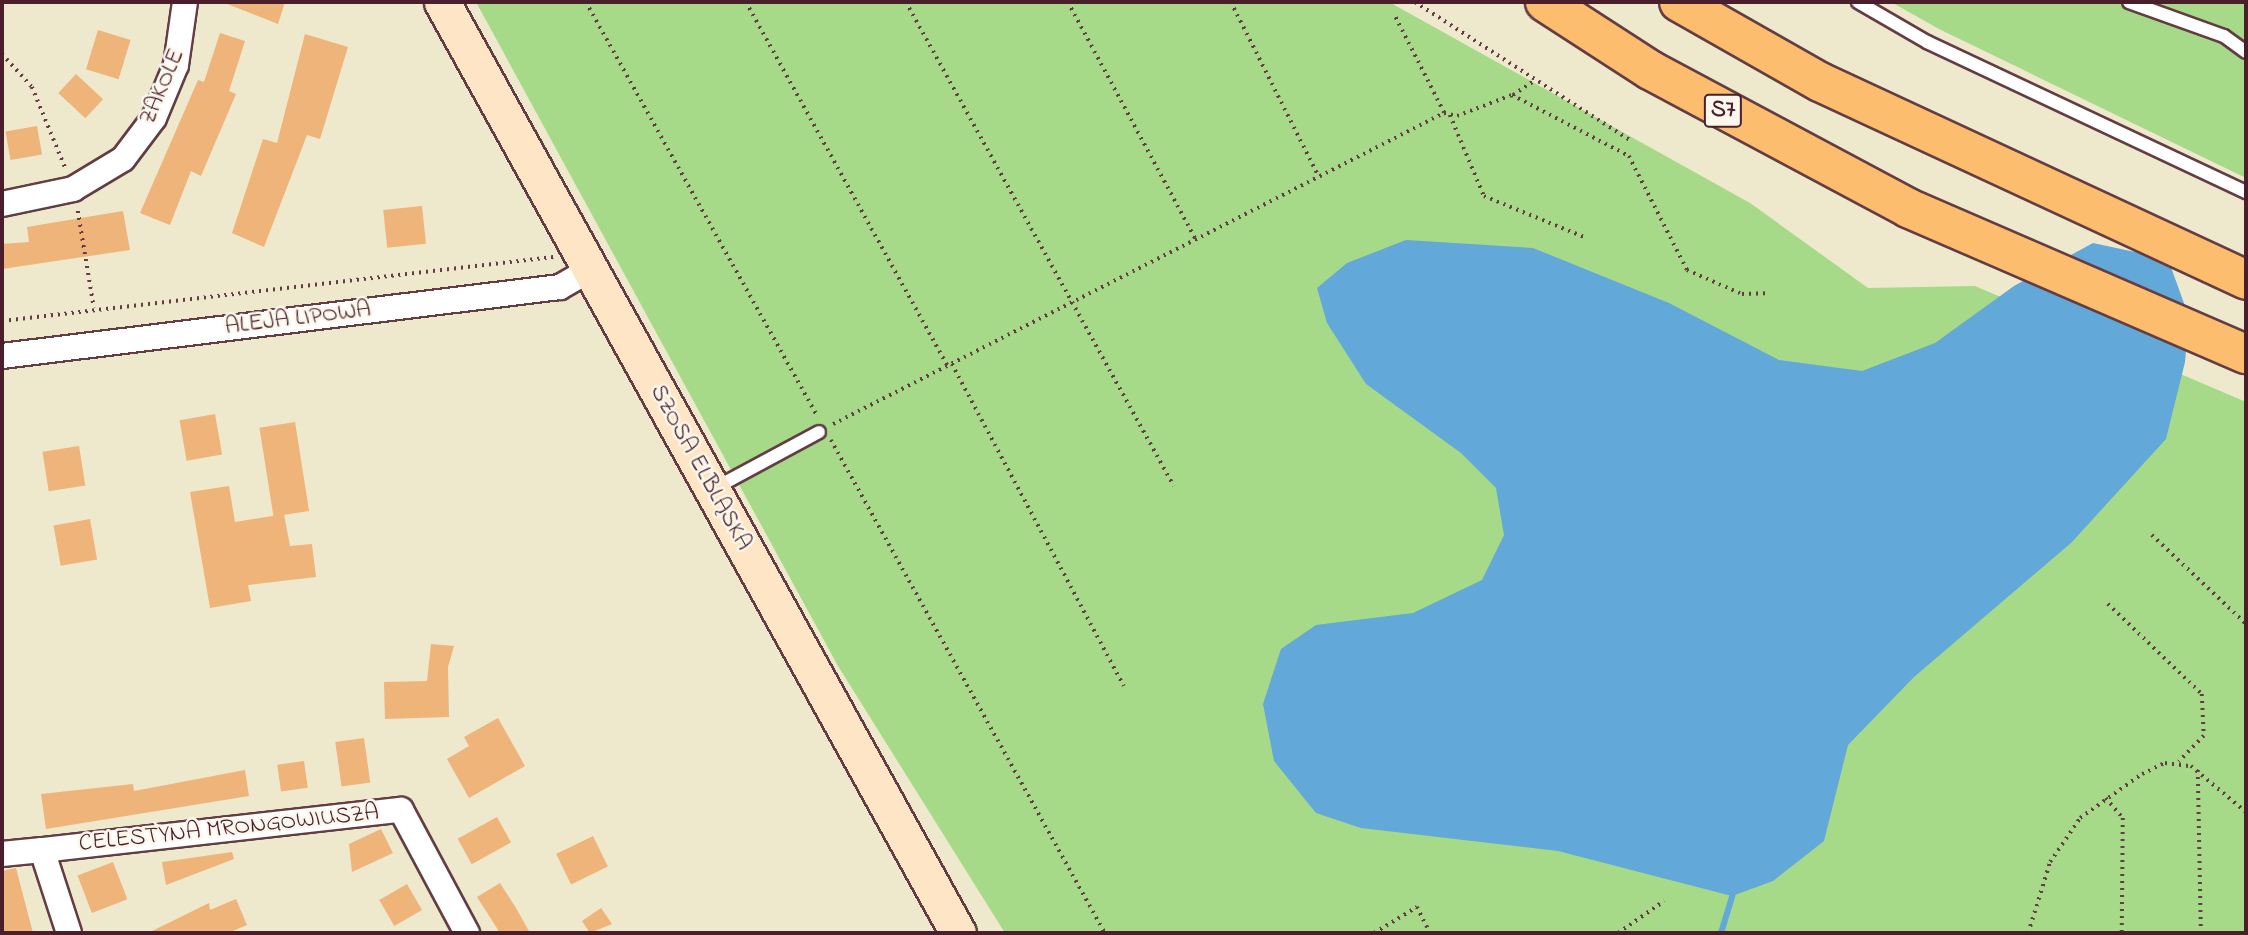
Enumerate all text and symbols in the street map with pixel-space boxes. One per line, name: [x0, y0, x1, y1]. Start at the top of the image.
street label: ZAKOLE: [134, 45, 192, 129]
road number: S7: [1704, 92, 1742, 130]
street label: ALEJA LIPOWA: [223, 296, 373, 342]
street label: SZOSA ELBLĄSKA: [643, 380, 757, 556]
street label: CELESTYNA MRONGOWIUSZA: [77, 799, 381, 859]

